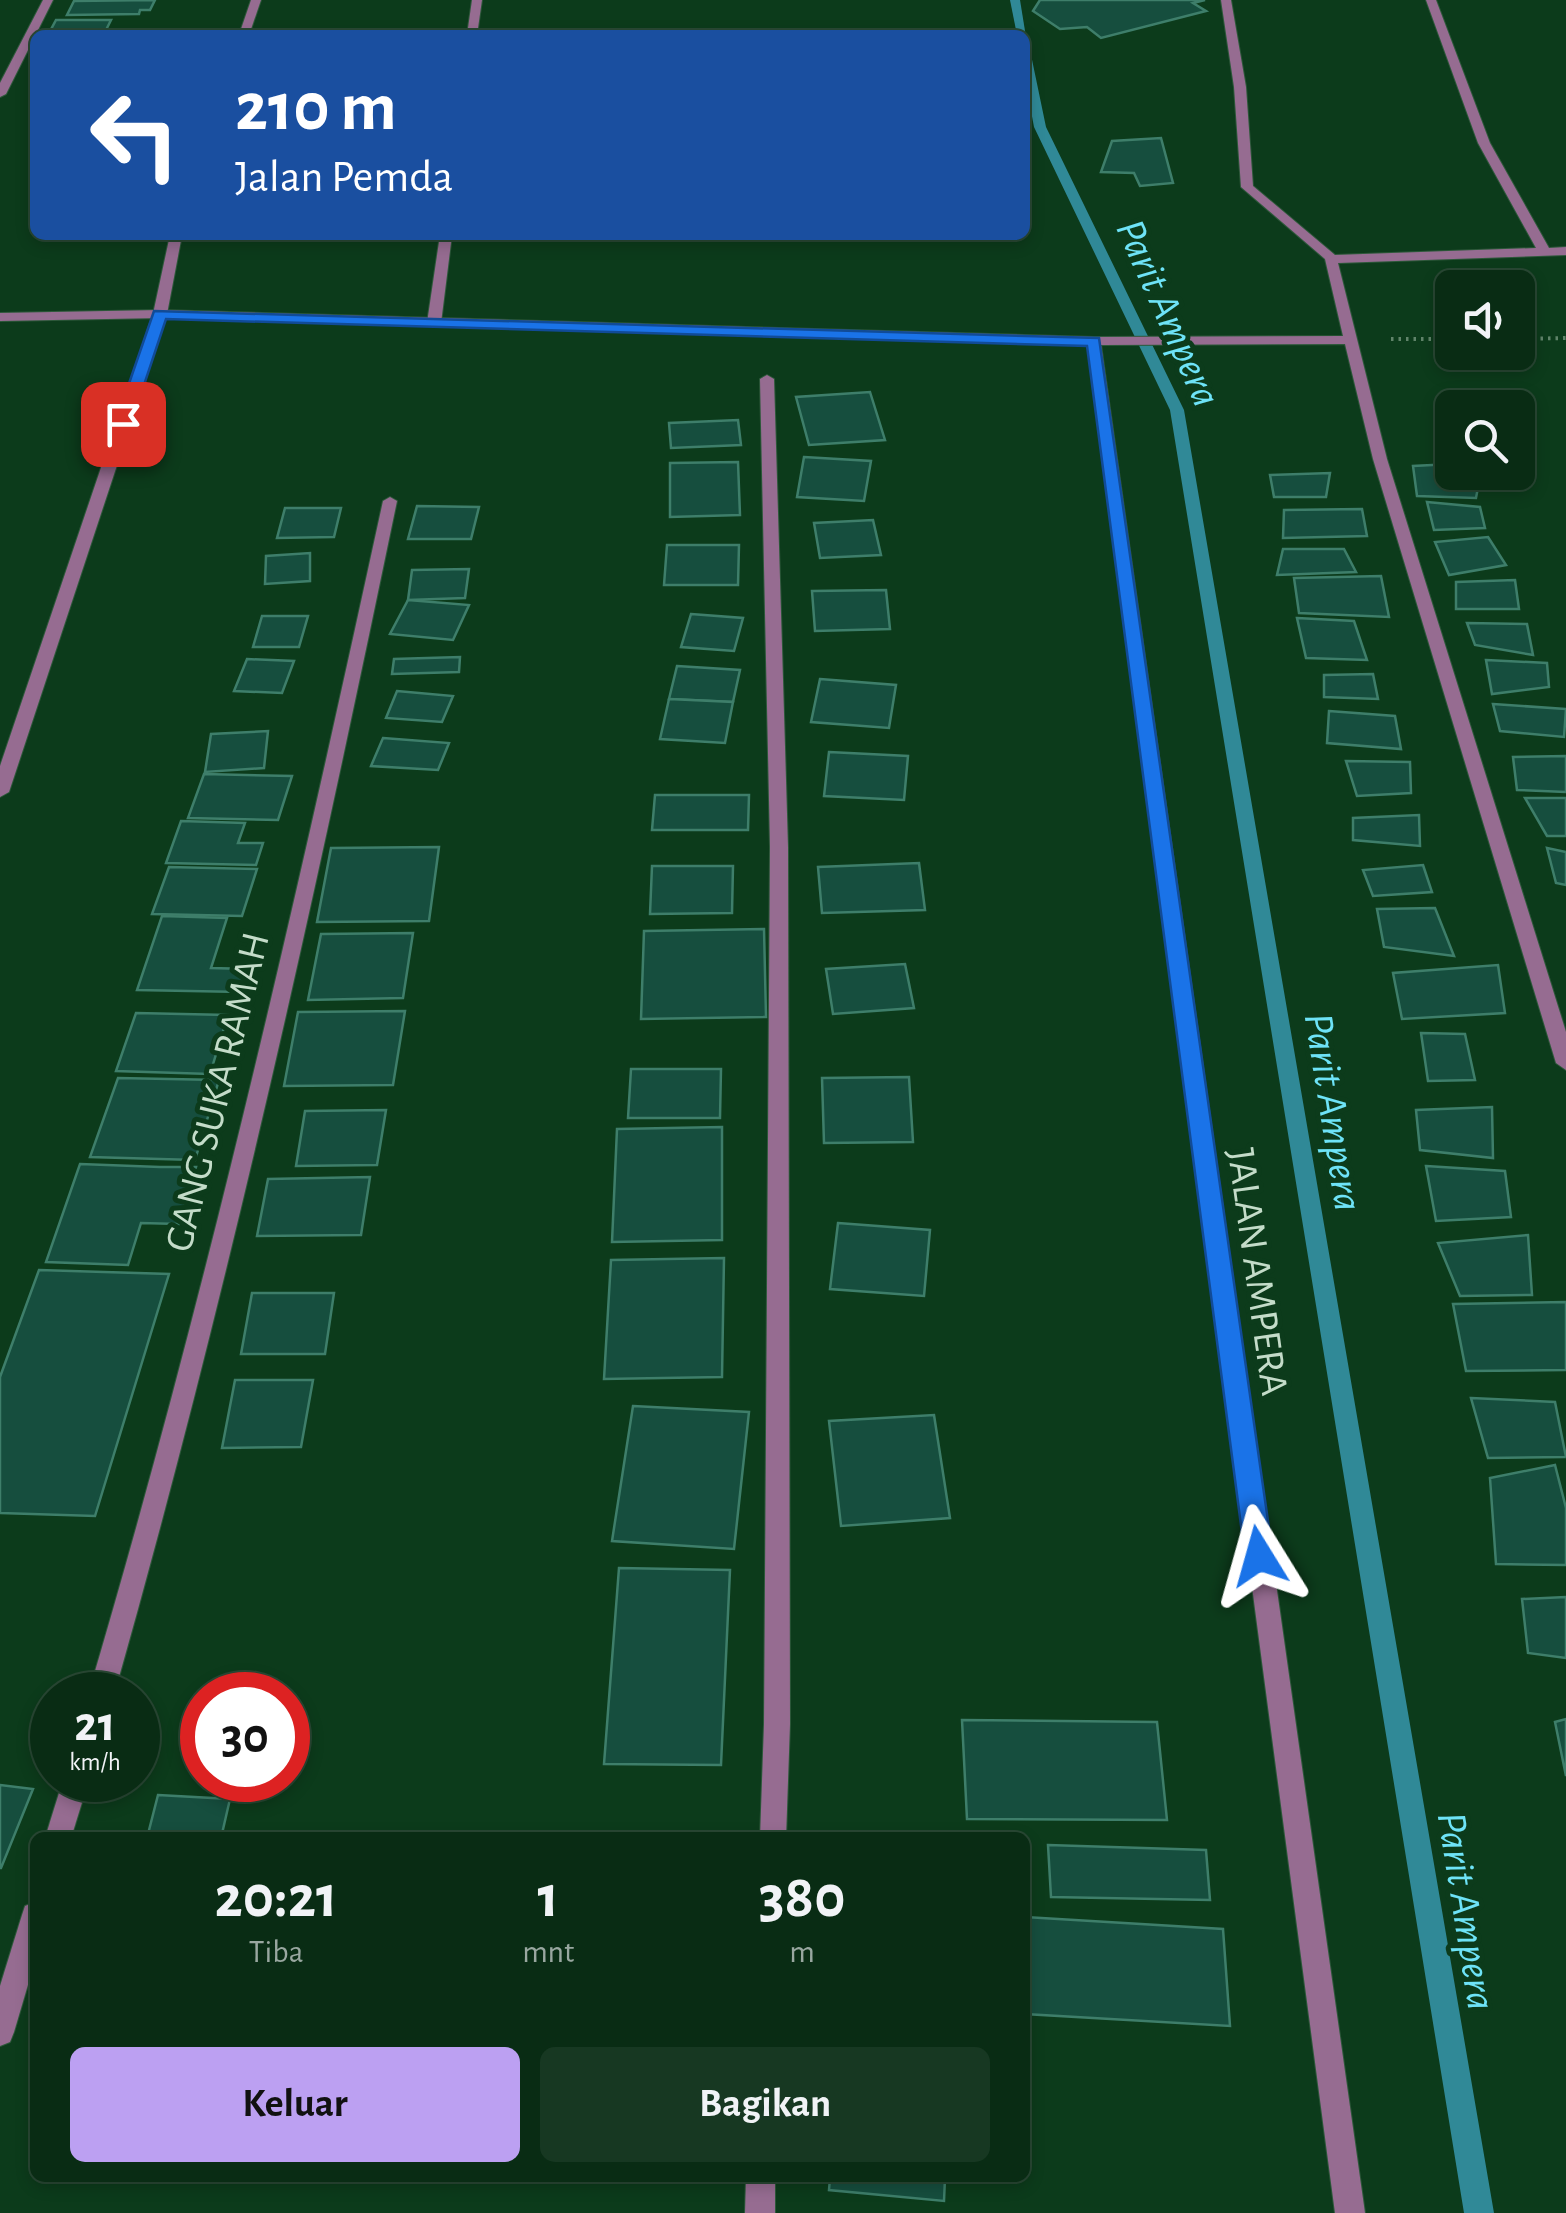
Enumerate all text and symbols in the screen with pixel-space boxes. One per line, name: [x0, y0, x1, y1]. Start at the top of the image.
icon: left: [70, 70, 200, 200]
text: 210 m: [235, 73, 397, 143]
text: Jalan Pemda: [235, 155, 453, 200]
water label: Parit Ampera: [1107, 213, 1228, 413]
map controls: [1435, 270, 1535, 490]
button: sound: [1435, 270, 1535, 370]
pin: [81, 382, 166, 467]
button: search: [1435, 390, 1535, 490]
icon: arrive: [96, 397, 151, 452]
street label: GANG SUKA RAMAH: [159, 928, 277, 1256]
water label: Parit Ampera: [1296, 1010, 1369, 1214]
street label: JALAN AMPERA: [1220, 1146, 1294, 1398]
position arrow: [1207, 1504, 1311, 1608]
speed limit sign: 30: [180, 1672, 310, 1802]
text: 21: [74, 1700, 116, 1750]
text: km/h: [69, 1750, 121, 1775]
water label: Parit Ampera: [1429, 1809, 1502, 2013]
text: 20:21: [215, 1868, 338, 1928]
text: 1: [537, 1868, 559, 1928]
text: 380: [759, 1868, 845, 1928]
text: Tiba: [249, 1936, 303, 1968]
text: mnt: [522, 1936, 574, 1968]
text: m: [789, 1936, 815, 1968]
button: Keluar: [70, 2047, 520, 2162]
button: Bagikan: [540, 2047, 990, 2162]

